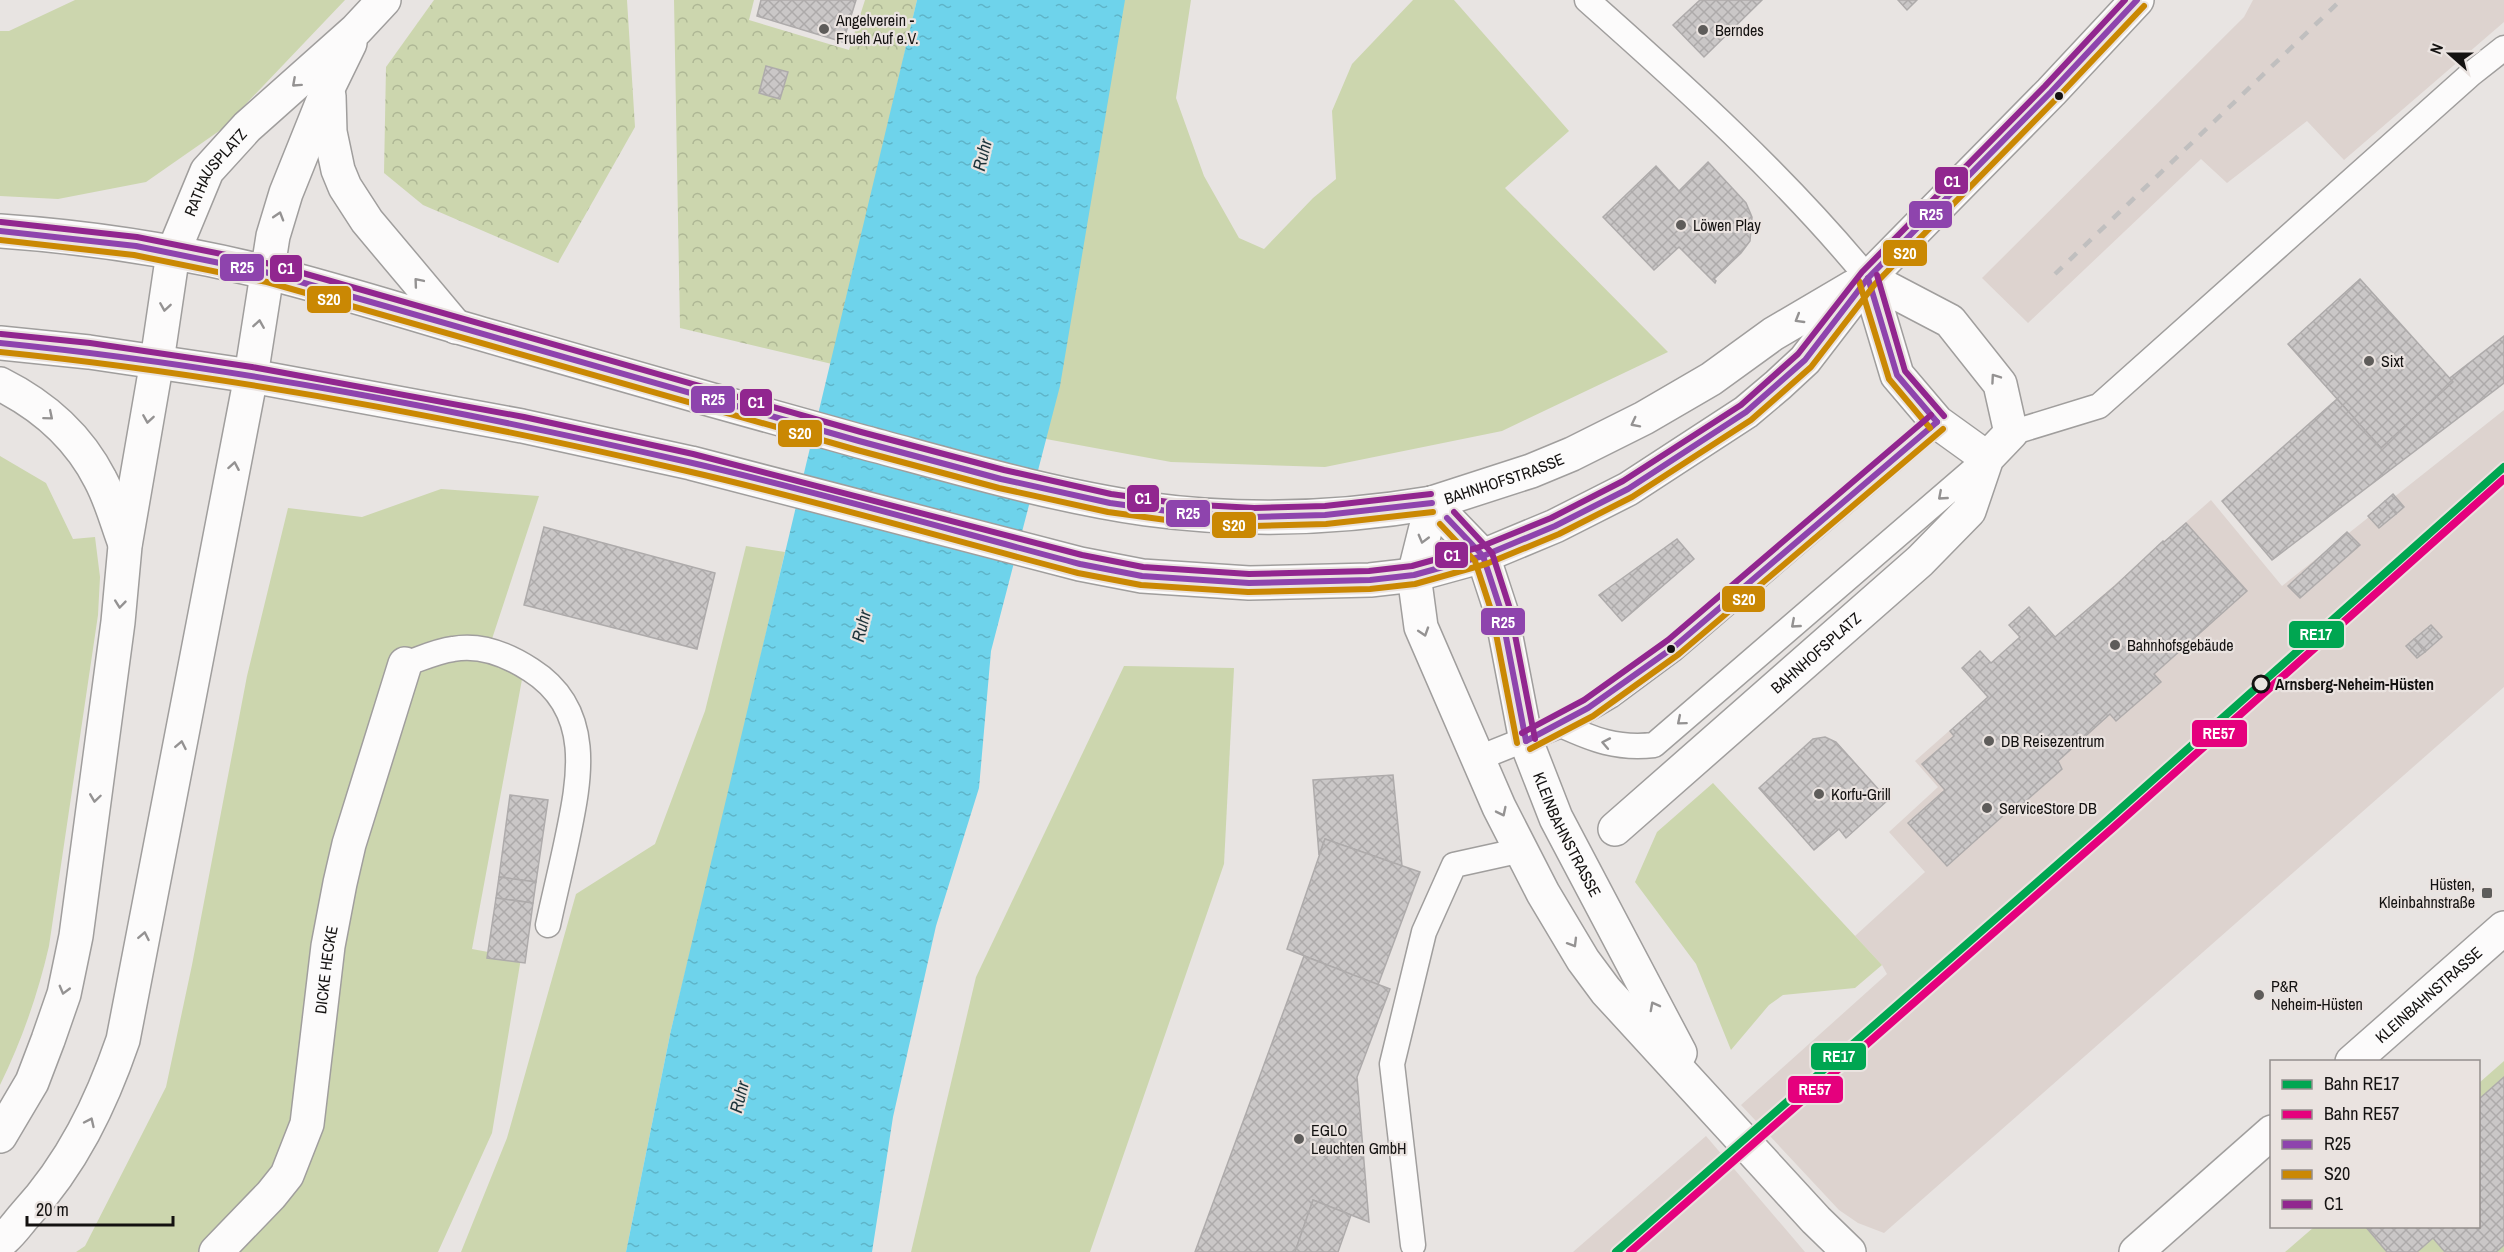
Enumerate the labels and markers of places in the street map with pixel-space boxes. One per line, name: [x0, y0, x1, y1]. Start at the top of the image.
place label: Angelverein - Frueh Auf e.V.: [835, 9, 919, 49]
place label: Berndes: [1715, 19, 1764, 41]
marker: Angelverein - Frueh Auf e.V.: [817, 22, 831, 36]
marker: Berndes: [1696, 23, 1710, 37]
unlabelled marker: [2053, 90, 2065, 102]
place label: Löwen Play: [1693, 214, 1761, 236]
marker: Löwen Play: [1674, 218, 1688, 232]
place label: Sixt: [2381, 350, 2404, 372]
marker: Sixt: [2362, 354, 2376, 368]
place label: Bahnhofsgebäude: [2127, 634, 2234, 656]
marker: Bahnhofsgebäude: [2108, 638, 2122, 652]
unlabelled marker: [1665, 643, 1677, 655]
place label: Arnsberg-Neheim-Hüsten: [2275, 673, 2434, 695]
marker: Arnsberg-Neheim-Hüsten: [2252, 675, 2270, 693]
place label: DB Reisezentrum: [2001, 730, 2105, 752]
marker: DB Reisezentrum: [1982, 734, 1996, 748]
place label: Korfu-Grill: [1831, 783, 1891, 805]
marker: Korfu-Grill: [1812, 787, 1826, 801]
place label: ServiceStore DB: [1999, 797, 2097, 819]
marker: ServiceStore DB: [1980, 801, 1994, 815]
place label: Hüsten, Kleinbahnstraße: [2379, 873, 2475, 913]
marker: Hüsten, Kleinbahnstraße: [2480, 886, 2494, 900]
place label: P&R Neheim-Hüsten: [2271, 975, 2363, 1015]
marker: P&R Neheim-Hüsten: [2252, 988, 2266, 1002]
place label: EGLO Leuchten GmbH: [1311, 1119, 1407, 1159]
marker: EGLO Leuchten GmbH: [1292, 1132, 1306, 1146]

